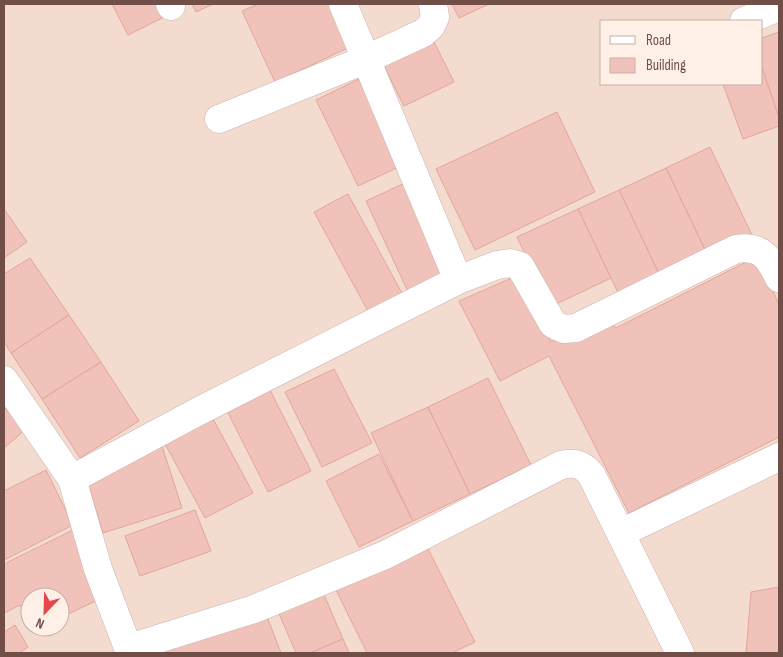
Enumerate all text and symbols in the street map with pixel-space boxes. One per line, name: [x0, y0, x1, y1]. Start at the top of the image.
legend: [600, 20, 763, 85]
text: Road: [646, 31, 671, 50]
text: Building: [646, 56, 686, 75]
north arrow: [20, 587, 70, 637]
text: N: [33, 614, 47, 633]

